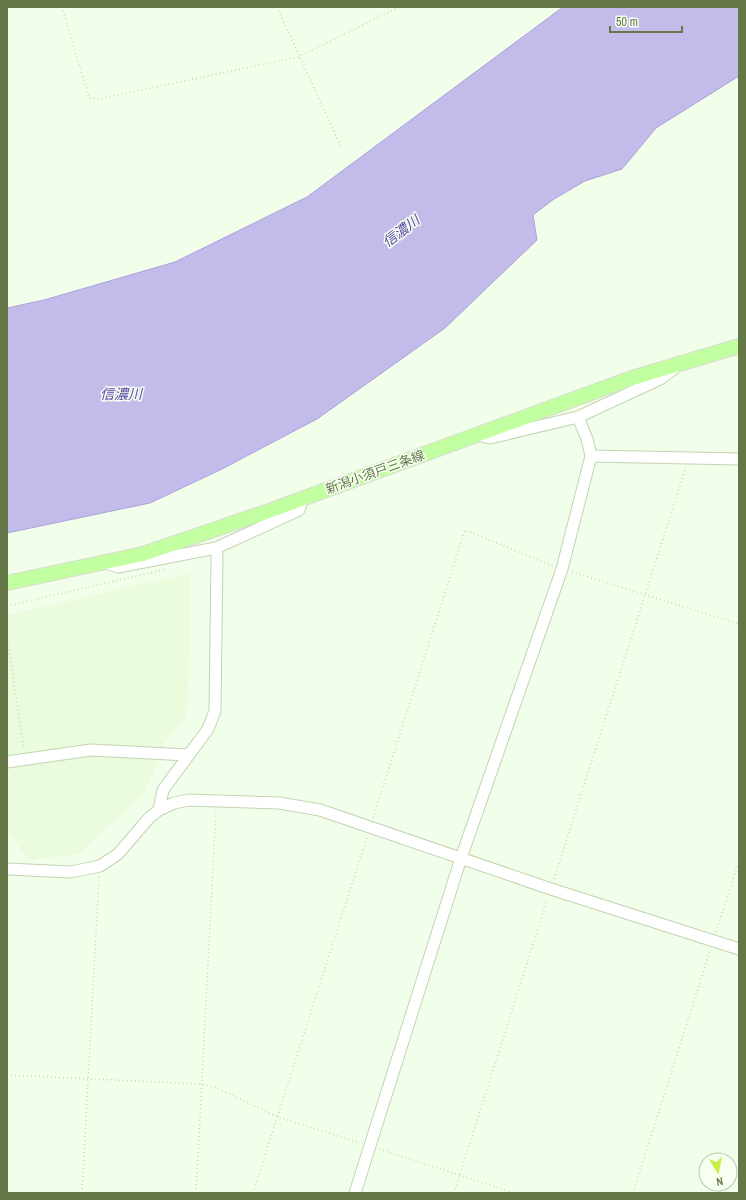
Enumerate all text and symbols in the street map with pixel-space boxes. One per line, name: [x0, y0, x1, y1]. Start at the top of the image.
scale bar: [610, 8, 682, 34]
text: 50 m: [616, 14, 638, 30]
water label: 信濃川: [379, 210, 425, 251]
water label: 信濃川: [100, 385, 144, 403]
street label: 新潟小須戸三条線: [323, 446, 427, 498]
north arrow: [698, 1152, 738, 1192]
text: N: [715, 1174, 724, 1189]

